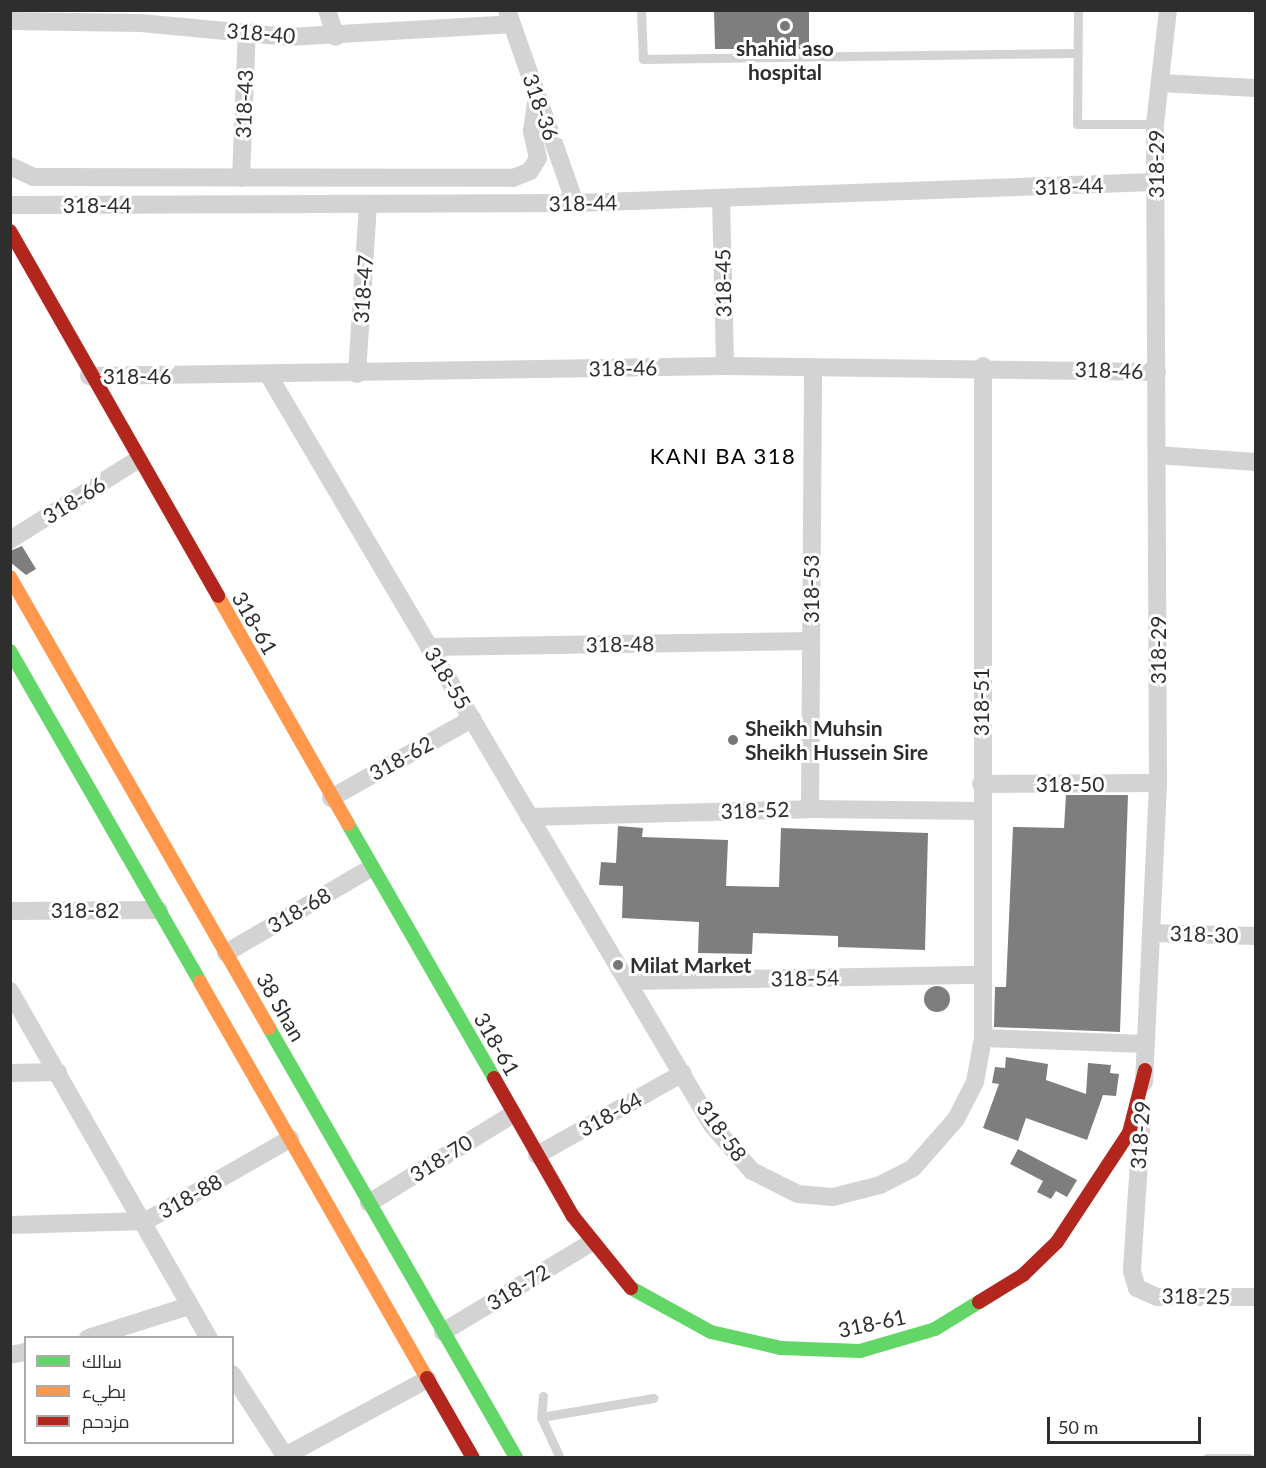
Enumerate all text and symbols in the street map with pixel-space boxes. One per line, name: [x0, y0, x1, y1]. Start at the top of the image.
street label: 318-40: [226, 17, 296, 49]
marker: shahid aso hospital: [778, 19, 792, 33]
place label: shahid aso hospital: [736, 35, 834, 85]
street label: 318-43: [230, 69, 258, 139]
street label: 318-36: [518, 70, 564, 144]
street label: 318-29: [1143, 130, 1169, 198]
street label: 318-44: [1034, 172, 1104, 200]
street label: 318-44: [548, 190, 618, 216]
street label: 318-44: [63, 192, 131, 218]
street label: 318-45: [710, 248, 736, 318]
street label: 318-47: [348, 254, 378, 324]
street label: 318-46: [588, 355, 658, 381]
street label: 318-46: [1074, 356, 1144, 384]
street label: 318-46: [103, 363, 171, 389]
district label: KANI BA 318: [649, 443, 797, 469]
street label: 318-66: [38, 471, 110, 529]
street label: 318-53: [798, 555, 824, 623]
street label: 318-61: [227, 587, 283, 659]
street label: 318-29: [1145, 616, 1171, 684]
street label: 318-48: [585, 631, 655, 657]
street label: 318-55: [420, 642, 476, 714]
street label: 318-51: [968, 668, 994, 736]
place label: Sheikh Muhsin Sheikh Hussein Sire: [745, 715, 928, 765]
street label: 318-62: [365, 730, 437, 786]
marker: Sheikh Muhsin Sheikh Hussein Sire: [726, 733, 740, 747]
street label: 318-50: [1036, 771, 1104, 797]
street label: 318-52: [720, 796, 790, 824]
street label: 318-68: [263, 882, 335, 938]
street label: 318-82: [51, 897, 119, 923]
street label: 318-30: [1169, 920, 1239, 948]
place label: Milat Market: [630, 952, 751, 978]
marker: Milat Market: [611, 958, 625, 972]
street label: 318-54: [770, 965, 840, 991]
street label: 38 Shan: [251, 968, 311, 1046]
street label: 318-61: [469, 1008, 525, 1080]
street label: 318-64: [574, 1086, 646, 1142]
street label: 318-58: [692, 1096, 752, 1166]
street label: 318-29: [1125, 1100, 1155, 1170]
street label: 318-70: [405, 1129, 477, 1187]
street label: 318-88: [154, 1168, 226, 1224]
street label: 318-72: [482, 1259, 554, 1315]
street label: 318-25: [1161, 1283, 1231, 1309]
street label: 318-61: [836, 1304, 908, 1342]
legend: [24, 1336, 234, 1444]
text: سالك: [82, 1350, 122, 1372]
text: بطيء: [82, 1380, 126, 1402]
scale bar: [1050, 1405, 1204, 1443]
text: مزدحم: [82, 1410, 130, 1432]
text: 50 m: [1058, 1416, 1098, 1438]

